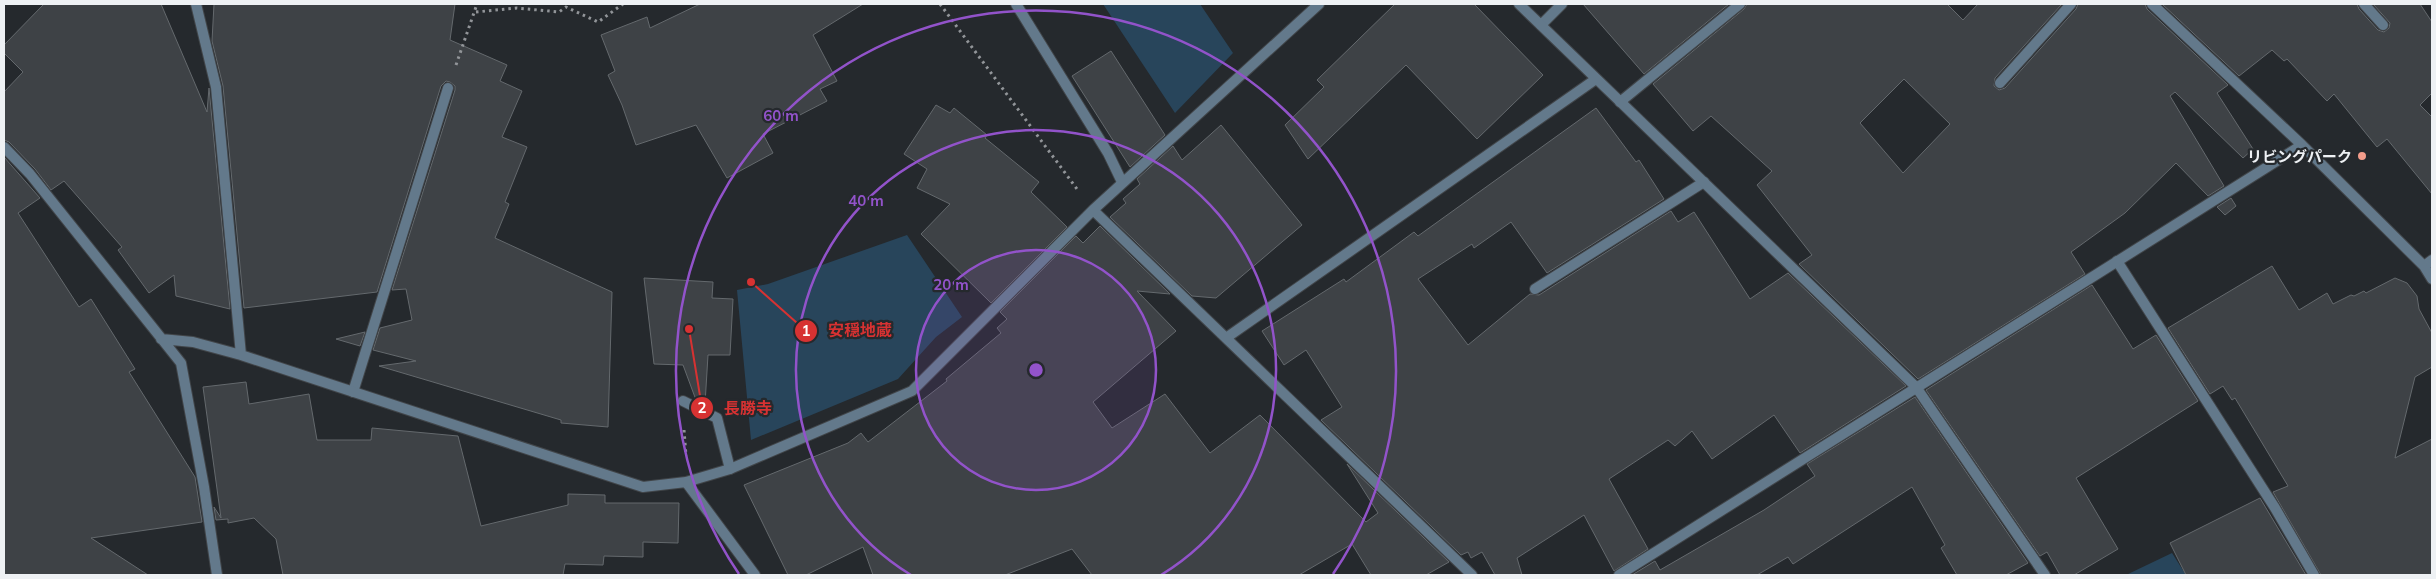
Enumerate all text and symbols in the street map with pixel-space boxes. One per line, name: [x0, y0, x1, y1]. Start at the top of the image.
text: 60 m: [763, 106, 799, 125]
place label: リビングパーク: [2247, 147, 2352, 166]
marker: リビングパーク: [2356, 150, 2368, 162]
text: 40 m: [848, 191, 884, 210]
text: 20 m: [933, 275, 969, 294]
callout: 安穏地蔵: [793, 315, 902, 346]
text: 安穏地蔵: [828, 320, 892, 340]
text: 1: [801, 321, 811, 340]
centre of rings: [1027, 361, 1045, 379]
callout: 長勝寺: [689, 393, 782, 424]
text: 2: [697, 398, 707, 417]
text: 長勝寺: [724, 398, 772, 418]

